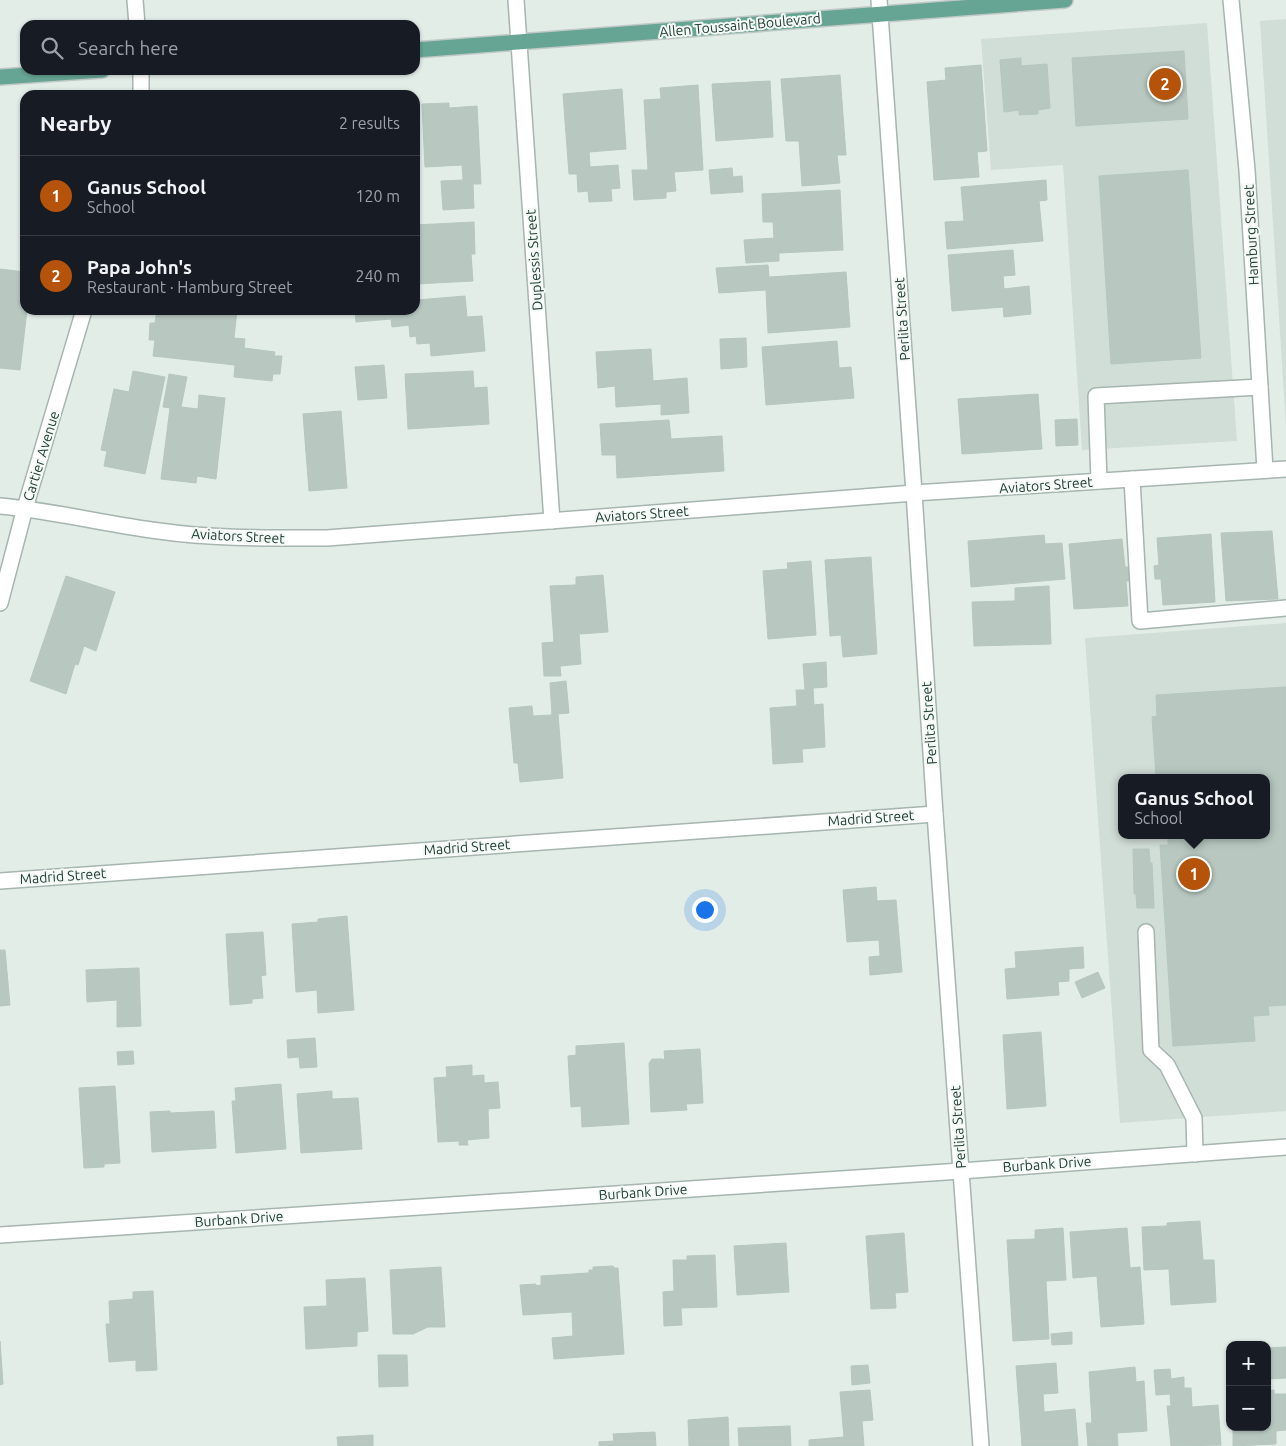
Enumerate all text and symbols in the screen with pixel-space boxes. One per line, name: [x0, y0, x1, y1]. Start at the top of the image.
street label: Allen Toussaint Boulevard: [659, 10, 821, 40]
search box: [20, 20, 420, 75]
icon: search: [38, 34, 66, 62]
text: Search here: [78, 37, 178, 59]
pin: 2: [1149, 65, 1181, 103]
text: Nearby: [40, 111, 111, 135]
text: 2 results: [339, 114, 400, 132]
text: Ganus School: [87, 176, 206, 198]
street label: Hamburg Street: [1240, 184, 1262, 286]
text: 1: [51, 187, 61, 205]
text: 120 m: [355, 187, 400, 205]
text: School: [87, 198, 135, 216]
street label: Duplessis Street: [522, 208, 546, 311]
text: Papa John's: [87, 256, 192, 278]
text: 2: [51, 267, 61, 285]
text: 240 m: [355, 267, 400, 285]
street label: Perlita Street: [891, 276, 913, 361]
text: Restaurant · Hamburg Street: [87, 278, 293, 296]
street label: Cartier Avenue: [20, 409, 62, 503]
street label: Aviators Street: [999, 474, 1094, 496]
street label: Aviators Street: [595, 503, 690, 525]
street label: Aviators Street: [191, 526, 286, 546]
street label: Perlita Street: [918, 680, 940, 765]
popup: [1118, 774, 1270, 839]
text: Ganus School: [1134, 787, 1254, 809]
street label: Madrid Street: [827, 807, 915, 829]
text: School: [1134, 809, 1182, 827]
street label: Madrid Street: [423, 836, 511, 858]
pin: 1: [1178, 855, 1210, 893]
street label: Madrid Street: [19, 865, 107, 887]
your location: [692, 897, 718, 923]
street label: Perlita Street: [947, 1084, 969, 1169]
street label: Burbank Drive: [1002, 1153, 1092, 1175]
street label: Burbank Drive: [598, 1181, 688, 1203]
street label: Burbank Drive: [194, 1208, 284, 1230]
map controls: [1226, 1341, 1271, 1431]
button: +: [1226, 1341, 1271, 1386]
button: −: [1226, 1386, 1271, 1431]

